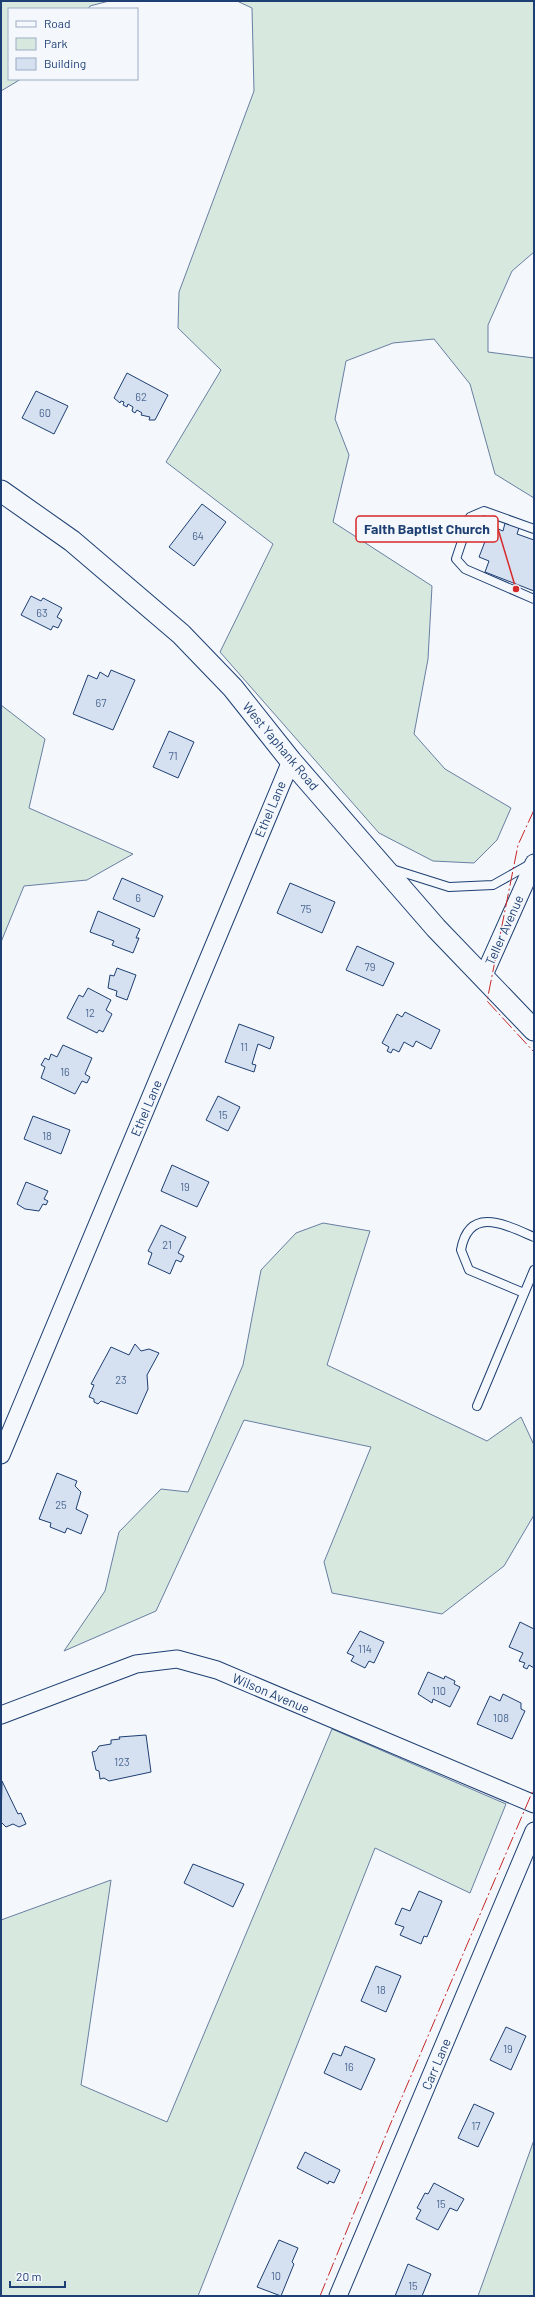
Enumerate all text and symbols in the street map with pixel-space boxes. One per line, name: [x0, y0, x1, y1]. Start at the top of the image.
legend: [8, 8, 138, 80]
text: Road: [44, 16, 71, 30]
text: Park: [44, 36, 68, 50]
text: Building: [44, 56, 86, 70]
house number: 62: [135, 390, 147, 403]
house number: 60: [39, 406, 51, 419]
callout: Faith Baptist Church: [356, 516, 498, 542]
text: Faith Baptist Church: [364, 520, 490, 537]
house number: 64: [192, 529, 204, 542]
house number: 63: [36, 606, 48, 619]
house number: 67: [96, 696, 106, 709]
street label: West Yaphank Road: [239, 699, 323, 793]
house number: 71: [168, 749, 178, 762]
street label: Ethel Lane: [251, 778, 289, 840]
house number: 6: [135, 891, 141, 904]
street label: Teller Avenue: [481, 892, 527, 968]
house number: 75: [301, 902, 312, 915]
house number: 79: [365, 960, 376, 973]
house number: 12: [85, 1006, 95, 1019]
house number: 11: [240, 1040, 248, 1053]
house number: 16: [60, 1065, 70, 1078]
street label: Ethel Lane: [127, 1077, 165, 1139]
house number: 15: [218, 1108, 228, 1121]
house number: 18: [42, 1129, 52, 1142]
house number: 19: [180, 1180, 190, 1193]
house number: 21: [162, 1238, 172, 1251]
house number: 23: [115, 1373, 127, 1386]
house number: 25: [55, 1498, 67, 1511]
house number: 114: [358, 1642, 372, 1655]
street label: Wilson Avenue: [230, 1670, 312, 1716]
house number: 110: [432, 1684, 446, 1697]
house number: 108: [493, 1711, 509, 1724]
house number: 123: [114, 1755, 130, 1768]
house number: 18: [376, 1983, 386, 1996]
street label: Carr Lane: [418, 2036, 454, 2092]
house number: 19: [503, 2042, 513, 2055]
house number: 16: [344, 2060, 354, 2073]
house number: 17: [471, 2119, 481, 2132]
house number: 15: [436, 2197, 446, 2210]
scale bar: [10, 2263, 65, 2289]
text: 20 m: [16, 2269, 42, 2283]
house number: 10: [271, 2269, 281, 2282]
house number: 15: [408, 2279, 418, 2292]

